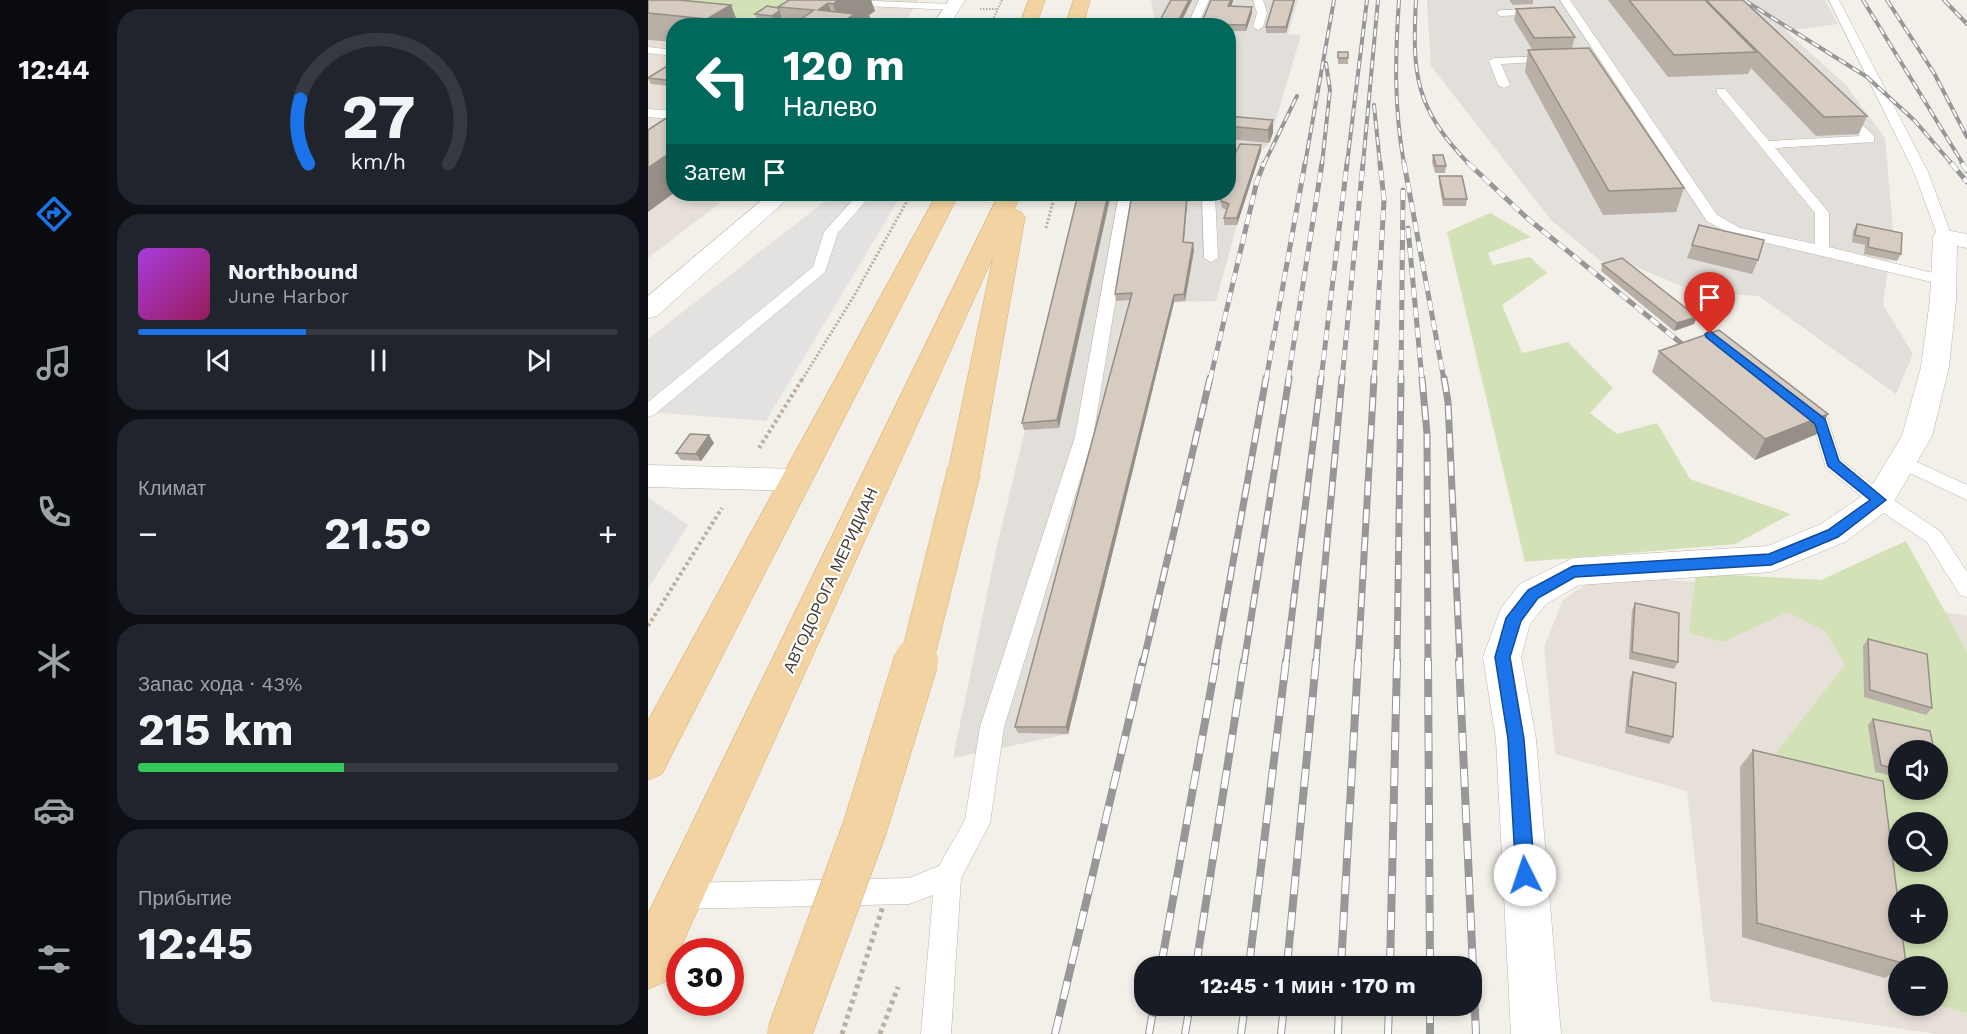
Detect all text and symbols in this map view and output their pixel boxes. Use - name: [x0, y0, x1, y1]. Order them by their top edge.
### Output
- text: 120 m: [783, 41, 905, 90]
- icon: left: [684, 42, 762, 120]
- text: 12:44: [19, 54, 89, 86]
- text: 27: [341, 80, 415, 153]
- text: Налево: [783, 91, 877, 123]
- text: km/h: [350, 149, 406, 174]
- icon: arrive: [758, 156, 791, 189]
- text: Затем: [684, 160, 746, 185]
- icon: directions: [33, 193, 75, 235]
- text: Northbound: [228, 259, 358, 284]
- pin: [1684, 272, 1735, 334]
- icon: arrive: [1693, 281, 1726, 314]
- text: June Harbor: [228, 284, 349, 308]
- icon: music: [33, 342, 75, 384]
- icon: previous: [202, 344, 235, 377]
- icon: pause: [362, 344, 395, 377]
- icon: next: [522, 344, 555, 377]
- text: Климат: [138, 476, 206, 500]
- street label: АВТОДОРОГА МЕРИДИАН: [779, 485, 882, 676]
- icon: phone: [33, 491, 75, 533]
- text: 21.5°: [324, 507, 432, 560]
- text: −: [138, 514, 158, 553]
- text: +: [598, 514, 618, 553]
- icon: climate: [33, 640, 75, 682]
- text: Запас хода · 43%: [138, 672, 302, 696]
- text: 215 km: [138, 703, 294, 756]
- map controls: [1888, 740, 1948, 1016]
- button: sound: [1888, 740, 1948, 800]
- icon: car: [33, 789, 75, 831]
- button: search: [1888, 812, 1948, 872]
- position arrow: [1493, 843, 1557, 907]
- button: +: [1888, 884, 1948, 944]
- text: Прибытие: [138, 886, 232, 910]
- text: 12:45: [138, 917, 253, 970]
- icon: filters: [33, 938, 75, 980]
- speed limit sign: 30: [666, 938, 744, 1016]
- button: −: [1888, 956, 1948, 1016]
- text: 12:45 · 1 мин · 170 m: [1200, 973, 1416, 998]

